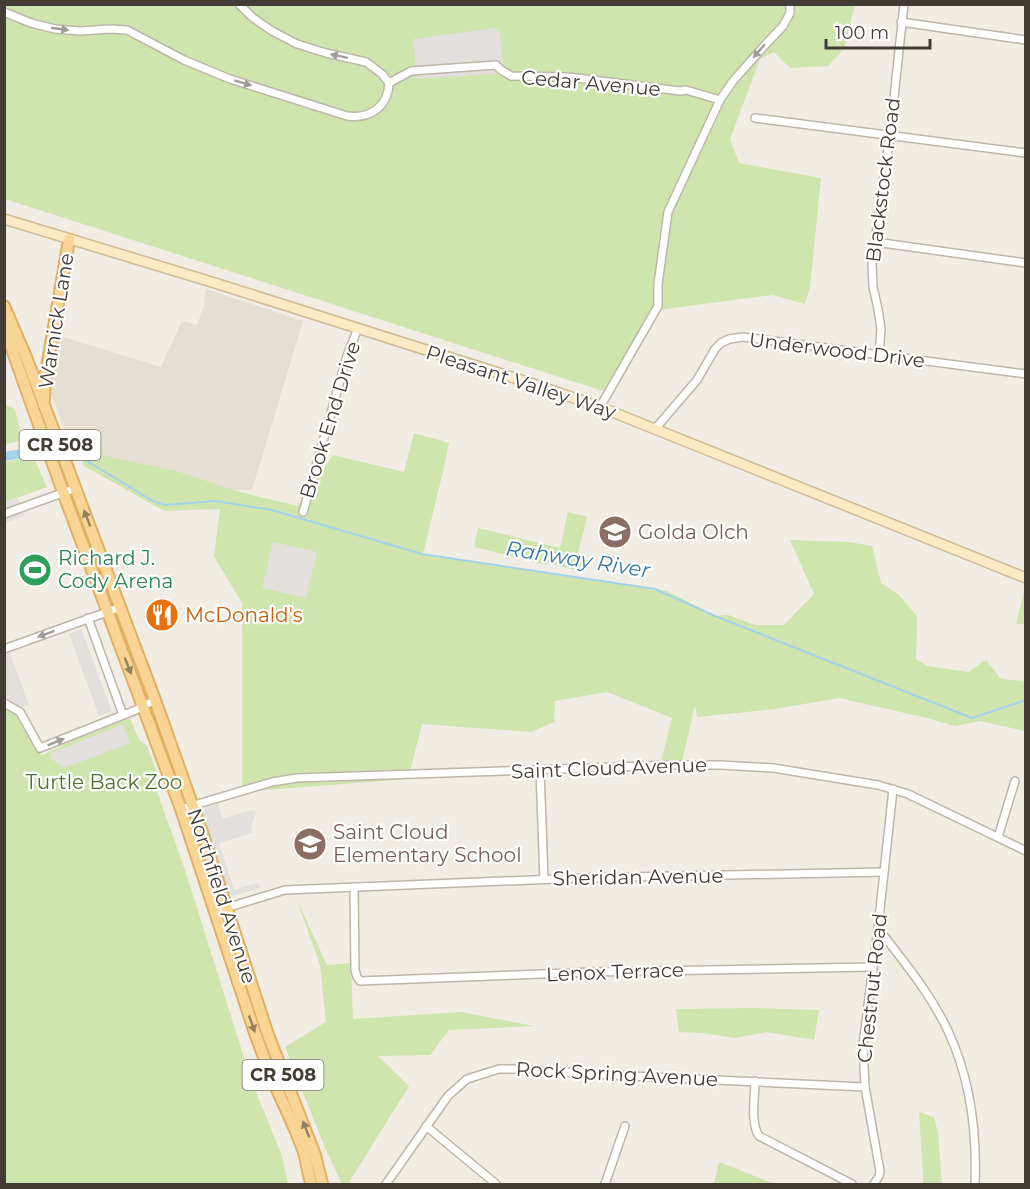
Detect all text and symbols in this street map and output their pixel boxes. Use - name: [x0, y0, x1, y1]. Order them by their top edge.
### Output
- scale bar: [826, 12, 930, 50]
- text: 100 m: [835, 22, 889, 44]
- one-way arrow: [51, 24, 70, 33]
- one-way arrow: [752, 44, 766, 59]
- one-way arrow: [330, 51, 349, 61]
- street label: Cedar Avenue: [520, 65, 662, 101]
- one-way arrow: [234, 79, 252, 88]
- street label: Blackstock Road: [861, 96, 905, 264]
- street label: Warnick Lane: [33, 251, 79, 391]
- street label: Underwood Drive: [748, 327, 926, 373]
- street label: Brook End Drive: [295, 338, 365, 502]
- street label: Pleasant Valley Way: [423, 340, 619, 424]
- road number: CR 508: [20, 430, 100, 460]
- one-way arrow: [82, 509, 92, 527]
- school or university icon: Golda Olch: [597, 514, 633, 550]
- place label: Golda Olch: [638, 520, 749, 544]
- water label: Rahway River: [504, 535, 652, 583]
- place label: Richard J. Cody Arena: [58, 546, 173, 593]
- sports icon: Richard J. Cody Arena: [17, 552, 53, 588]
- restaurant icon: McDonald's: [144, 597, 180, 633]
- place label: McDonald's: [185, 603, 303, 627]
- one-way arrow: [37, 630, 55, 639]
- one-way arrow: [124, 657, 134, 675]
- one-way arrow: [47, 737, 65, 747]
- street label: Saint Cloud Avenue: [511, 753, 707, 783]
- park label: Turtle Back Zoo: [26, 770, 182, 794]
- street label: Northfield Avenue: [182, 805, 262, 987]
- place label: Saint Cloud Elementary School: [333, 820, 522, 867]
- school or university icon: Saint Cloud Elementary School: [292, 826, 328, 862]
- street label: Sheridan Avenue: [552, 864, 724, 890]
- street label: Chestnut Road: [852, 912, 892, 1064]
- street label: Lenox Terrace: [546, 958, 684, 986]
- one-way arrow: [248, 1015, 258, 1033]
- street label: Rock Spring Avenue: [515, 1057, 719, 1091]
- road number: CR 508: [242, 1060, 324, 1090]
- one-way arrow: [300, 1119, 310, 1137]

